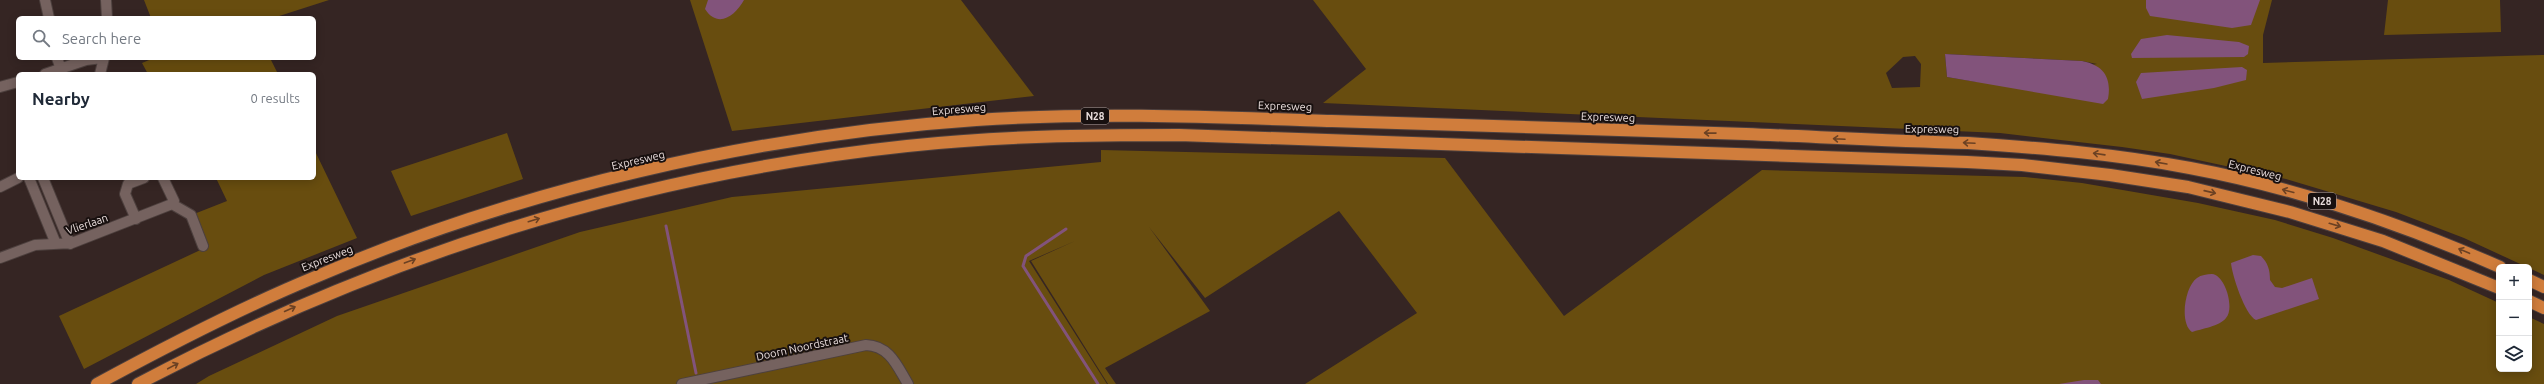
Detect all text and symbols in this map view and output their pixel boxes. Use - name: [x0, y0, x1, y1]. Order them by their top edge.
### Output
- search box: [16, 16, 316, 60]
- icon: search: [30, 27, 52, 49]
- text: Search here: [62, 30, 141, 47]
- text: Nearby: [32, 89, 90, 108]
- text: 0 results: [250, 91, 300, 105]
- street label: Expresweg: [1258, 99, 1312, 113]
- street label: Expresweg: [931, 101, 987, 117]
- road number: N28: [1081, 108, 1109, 124]
- street label: Expresweg: [1581, 110, 1635, 124]
- street label: Expresweg: [1905, 123, 1959, 135]
- one-way arrow: [1704, 129, 1717, 137]
- one-way arrow: [1833, 135, 1846, 142]
- one-way arrow: [1963, 139, 1976, 147]
- street label: Expresweg: [610, 148, 666, 172]
- one-way arrow: [2093, 150, 2106, 158]
- street label: Expresweg: [2227, 158, 2283, 182]
- one-way arrow: [2155, 159, 2168, 167]
- one-way arrow: [2282, 187, 2295, 195]
- one-way arrow: [2203, 188, 2216, 196]
- road number: N28: [2308, 193, 2336, 209]
- street label: Vlierlaan: [65, 211, 109, 237]
- one-way arrow: [527, 216, 540, 223]
- one-way arrow: [2329, 222, 2342, 229]
- street label: Expresweg: [300, 243, 354, 273]
- one-way arrow: [2458, 247, 2470, 255]
- one-way arrow: [404, 256, 416, 264]
- map controls: [2496, 264, 2532, 372]
- button: +: [2496, 264, 2532, 300]
- button: −: [2496, 300, 2532, 336]
- one-way arrow: [283, 305, 295, 313]
- street label: Doorn Noordstraat: [755, 331, 850, 363]
- button: layers: [2496, 336, 2532, 372]
- one-way arrow: [166, 361, 178, 369]

